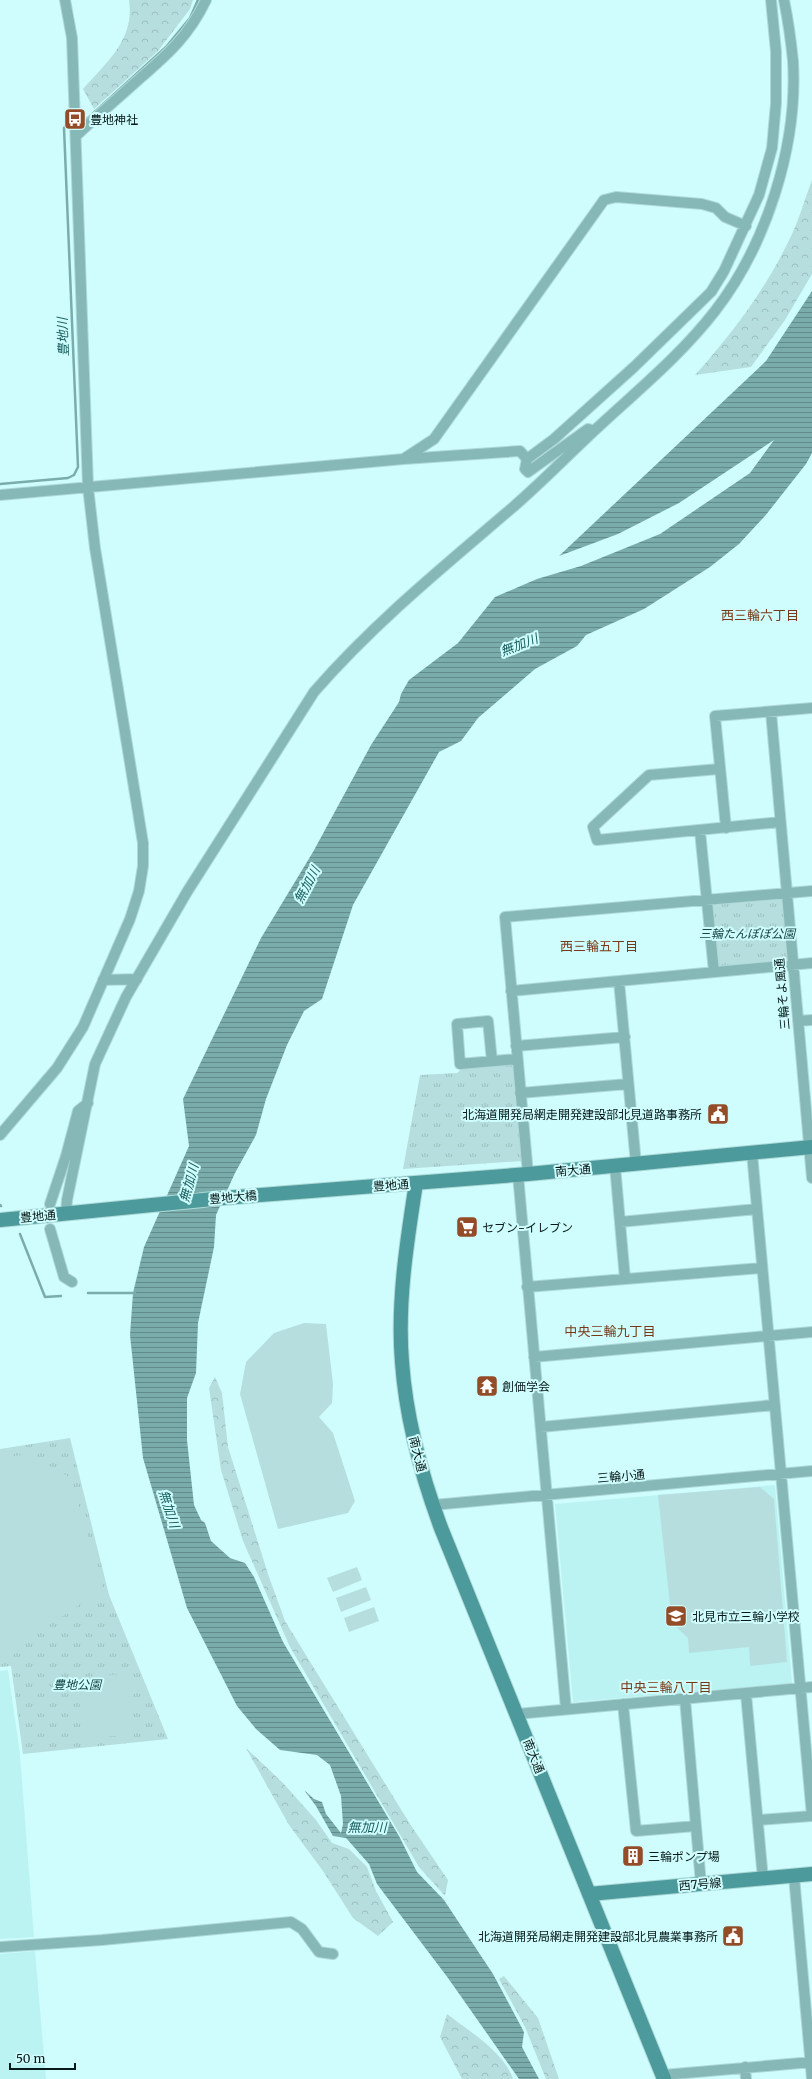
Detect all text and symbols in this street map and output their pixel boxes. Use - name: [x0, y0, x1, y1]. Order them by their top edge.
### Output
- bus stop icon: 豊地神社: [62, 106, 88, 132]
- place label: 豊地神社: [90, 112, 138, 127]
- water label: 豊地川: [54, 315, 72, 357]
- district label: 西三輪六丁目: [721, 607, 799, 624]
- water label: 無加川: [498, 629, 542, 660]
- water label: 無加川: [290, 862, 325, 906]
- park label: 三輪たんぽぽ公園: [699, 926, 797, 941]
- district label: 西三輪五丁目: [560, 938, 638, 955]
- street label: 三輪そよ風通: [771, 957, 793, 1031]
- public building icon: 北海道開発局網走開発建設部北見道路事務所: [705, 1101, 731, 1127]
- place label: 北海道開発局網走開発建設部北見道路事務所: [462, 1107, 702, 1122]
- water label: 無加川: [176, 1160, 203, 1204]
- street label: 南大通: [554, 1161, 592, 1179]
- street label: 豊地通: [373, 1176, 409, 1194]
- street label: 豊地大橋: [208, 1187, 258, 1207]
- street label: 豊地通: [19, 1207, 57, 1225]
- supermarket icon: セブン-イレブン: [454, 1214, 480, 1240]
- place label: セブン-イレブン: [482, 1220, 573, 1235]
- district label: 中央三輪九丁目: [564, 1323, 656, 1340]
- temple icon: 創価学会: [474, 1373, 500, 1399]
- place label: 創価学会: [502, 1379, 550, 1394]
- street label: 南大通: [406, 1435, 430, 1473]
- street label: 三輪小通: [596, 1466, 646, 1486]
- water label: 無加川: [155, 1488, 184, 1532]
- school or university icon: 北見市立三輪小学校: [663, 1603, 689, 1629]
- place label: 北見市立三輪小学校: [692, 1609, 800, 1624]
- park label: 豊地公園: [53, 1677, 103, 1692]
- district label: 中央三輪八丁目: [620, 1679, 712, 1696]
- street label: 南大通: [520, 1736, 548, 1776]
- water label: 無加川: [347, 1819, 388, 1836]
- building icon: 三輪ポンプ場: [620, 1843, 646, 1869]
- place label: 三輪ポンプ場: [648, 1849, 720, 1864]
- street label: 西7号線: [678, 1875, 722, 1893]
- public building icon: 北海道開発局網走開発建設部北見農業事務所: [720, 1923, 746, 1949]
- place label: 北海道開発局網走開発建設部北見農業事務所: [478, 1929, 718, 1944]
- scale bar: [10, 2045, 75, 2071]
- text: 50 m: [16, 2051, 45, 2066]

